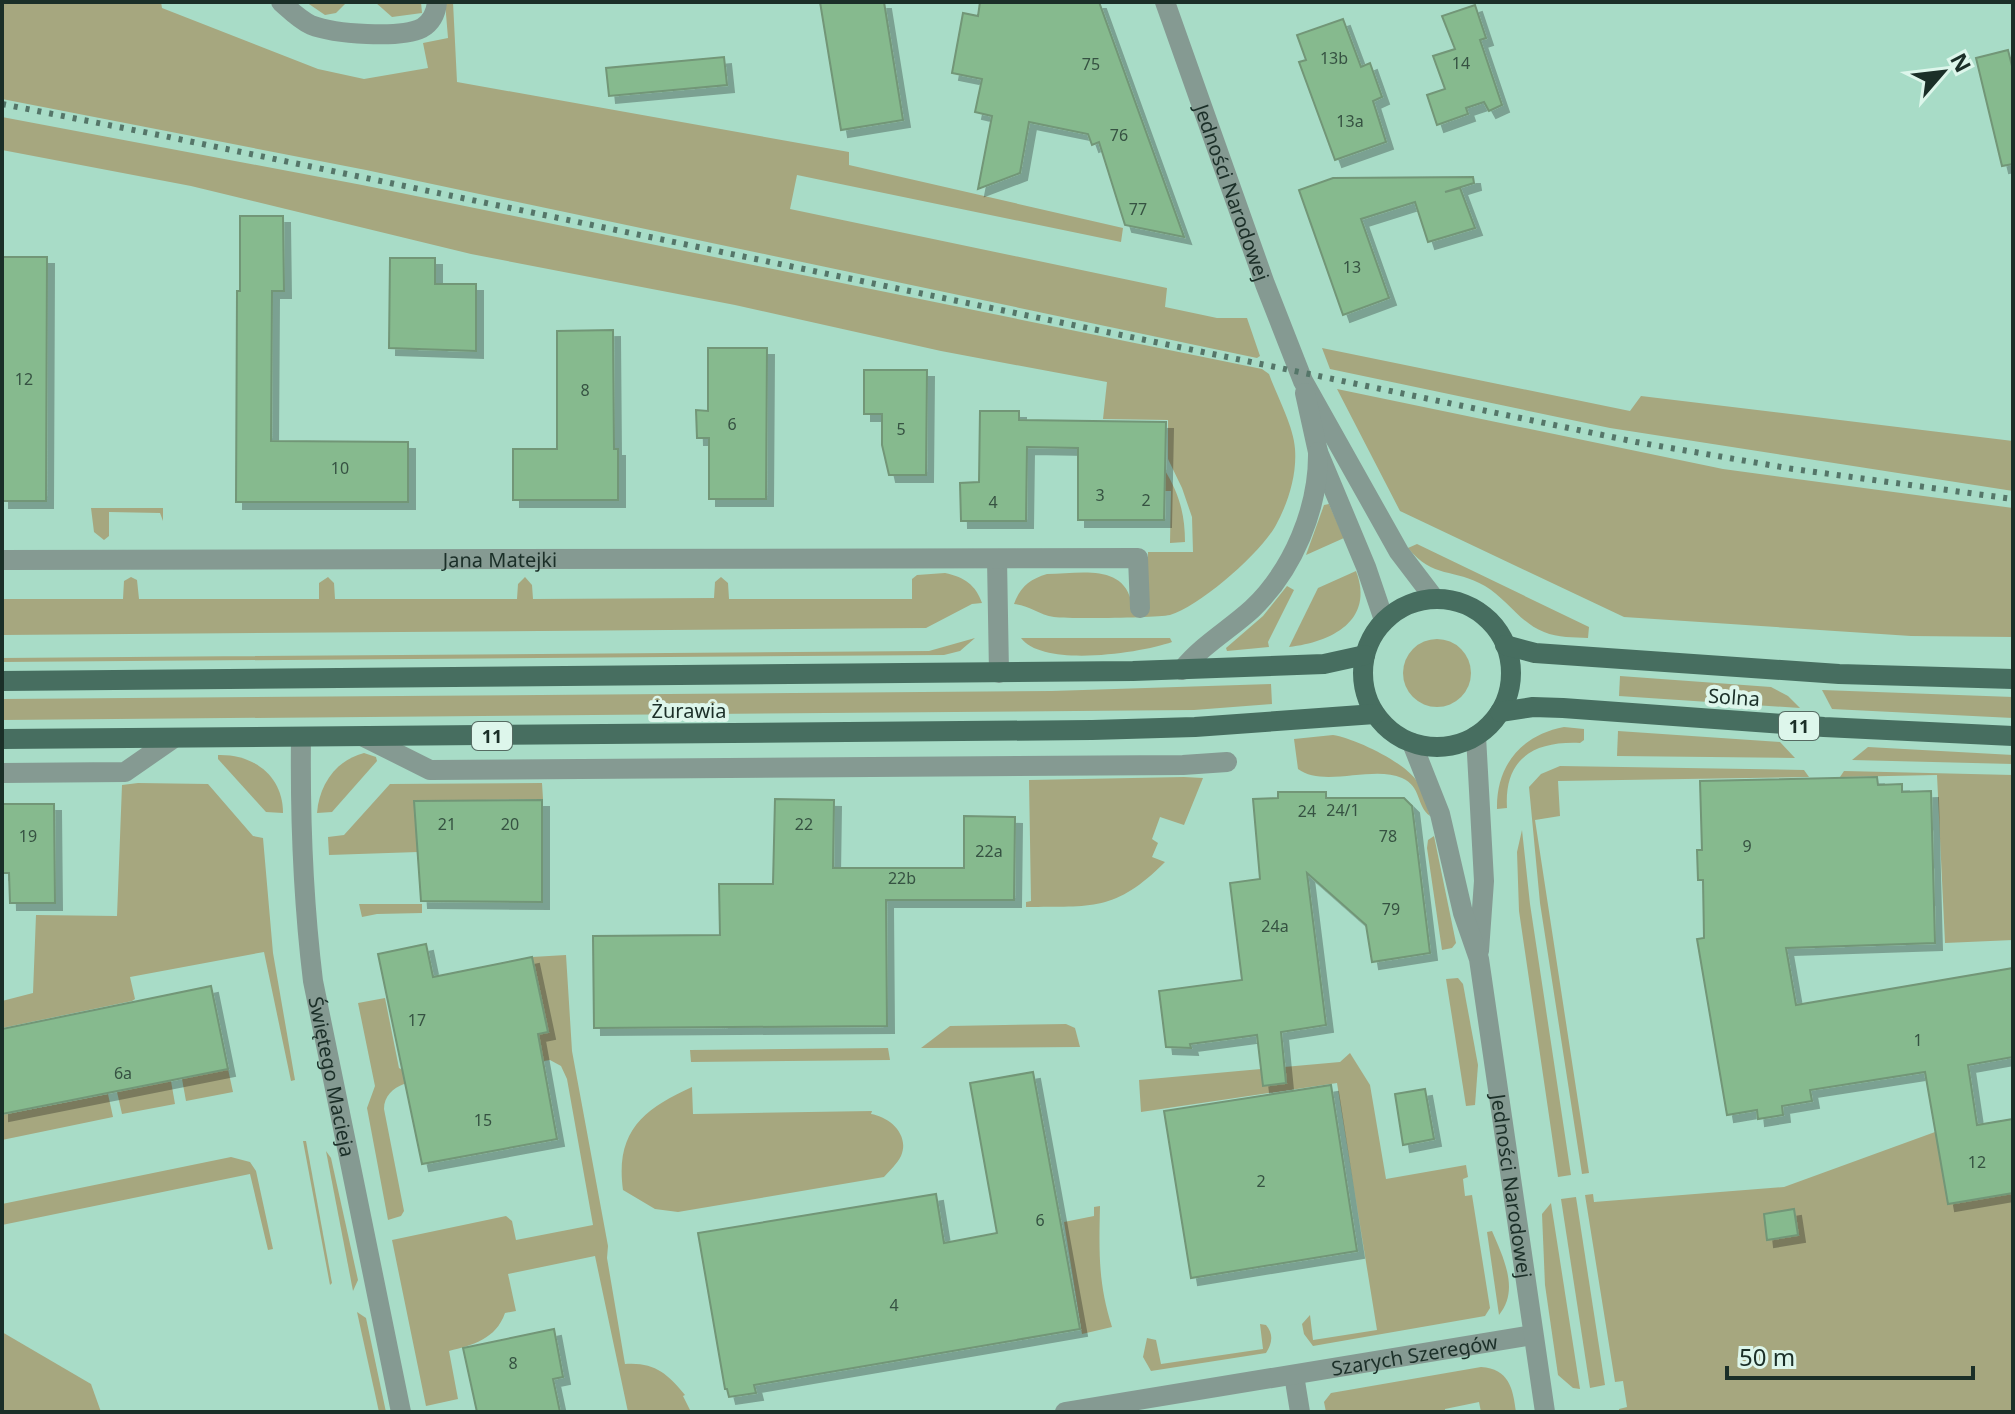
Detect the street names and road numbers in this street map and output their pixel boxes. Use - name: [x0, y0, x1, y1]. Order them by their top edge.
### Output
- street label: Jedności Narodowej: [1188, 98, 1276, 284]
- street label: Jana Matejki: [441, 546, 557, 573]
- street label: Solna: [1707, 682, 1761, 712]
- street label: Żurawia: [652, 697, 726, 724]
- road number: 11: [1779, 712, 1819, 740]
- road number: 11: [472, 722, 512, 750]
- street label: Świętego Macieja: [303, 994, 362, 1159]
- street label: Jedności Narodowej: [1485, 1090, 1539, 1280]
- street label: Szarych Szeregów: [1329, 1328, 1500, 1381]

